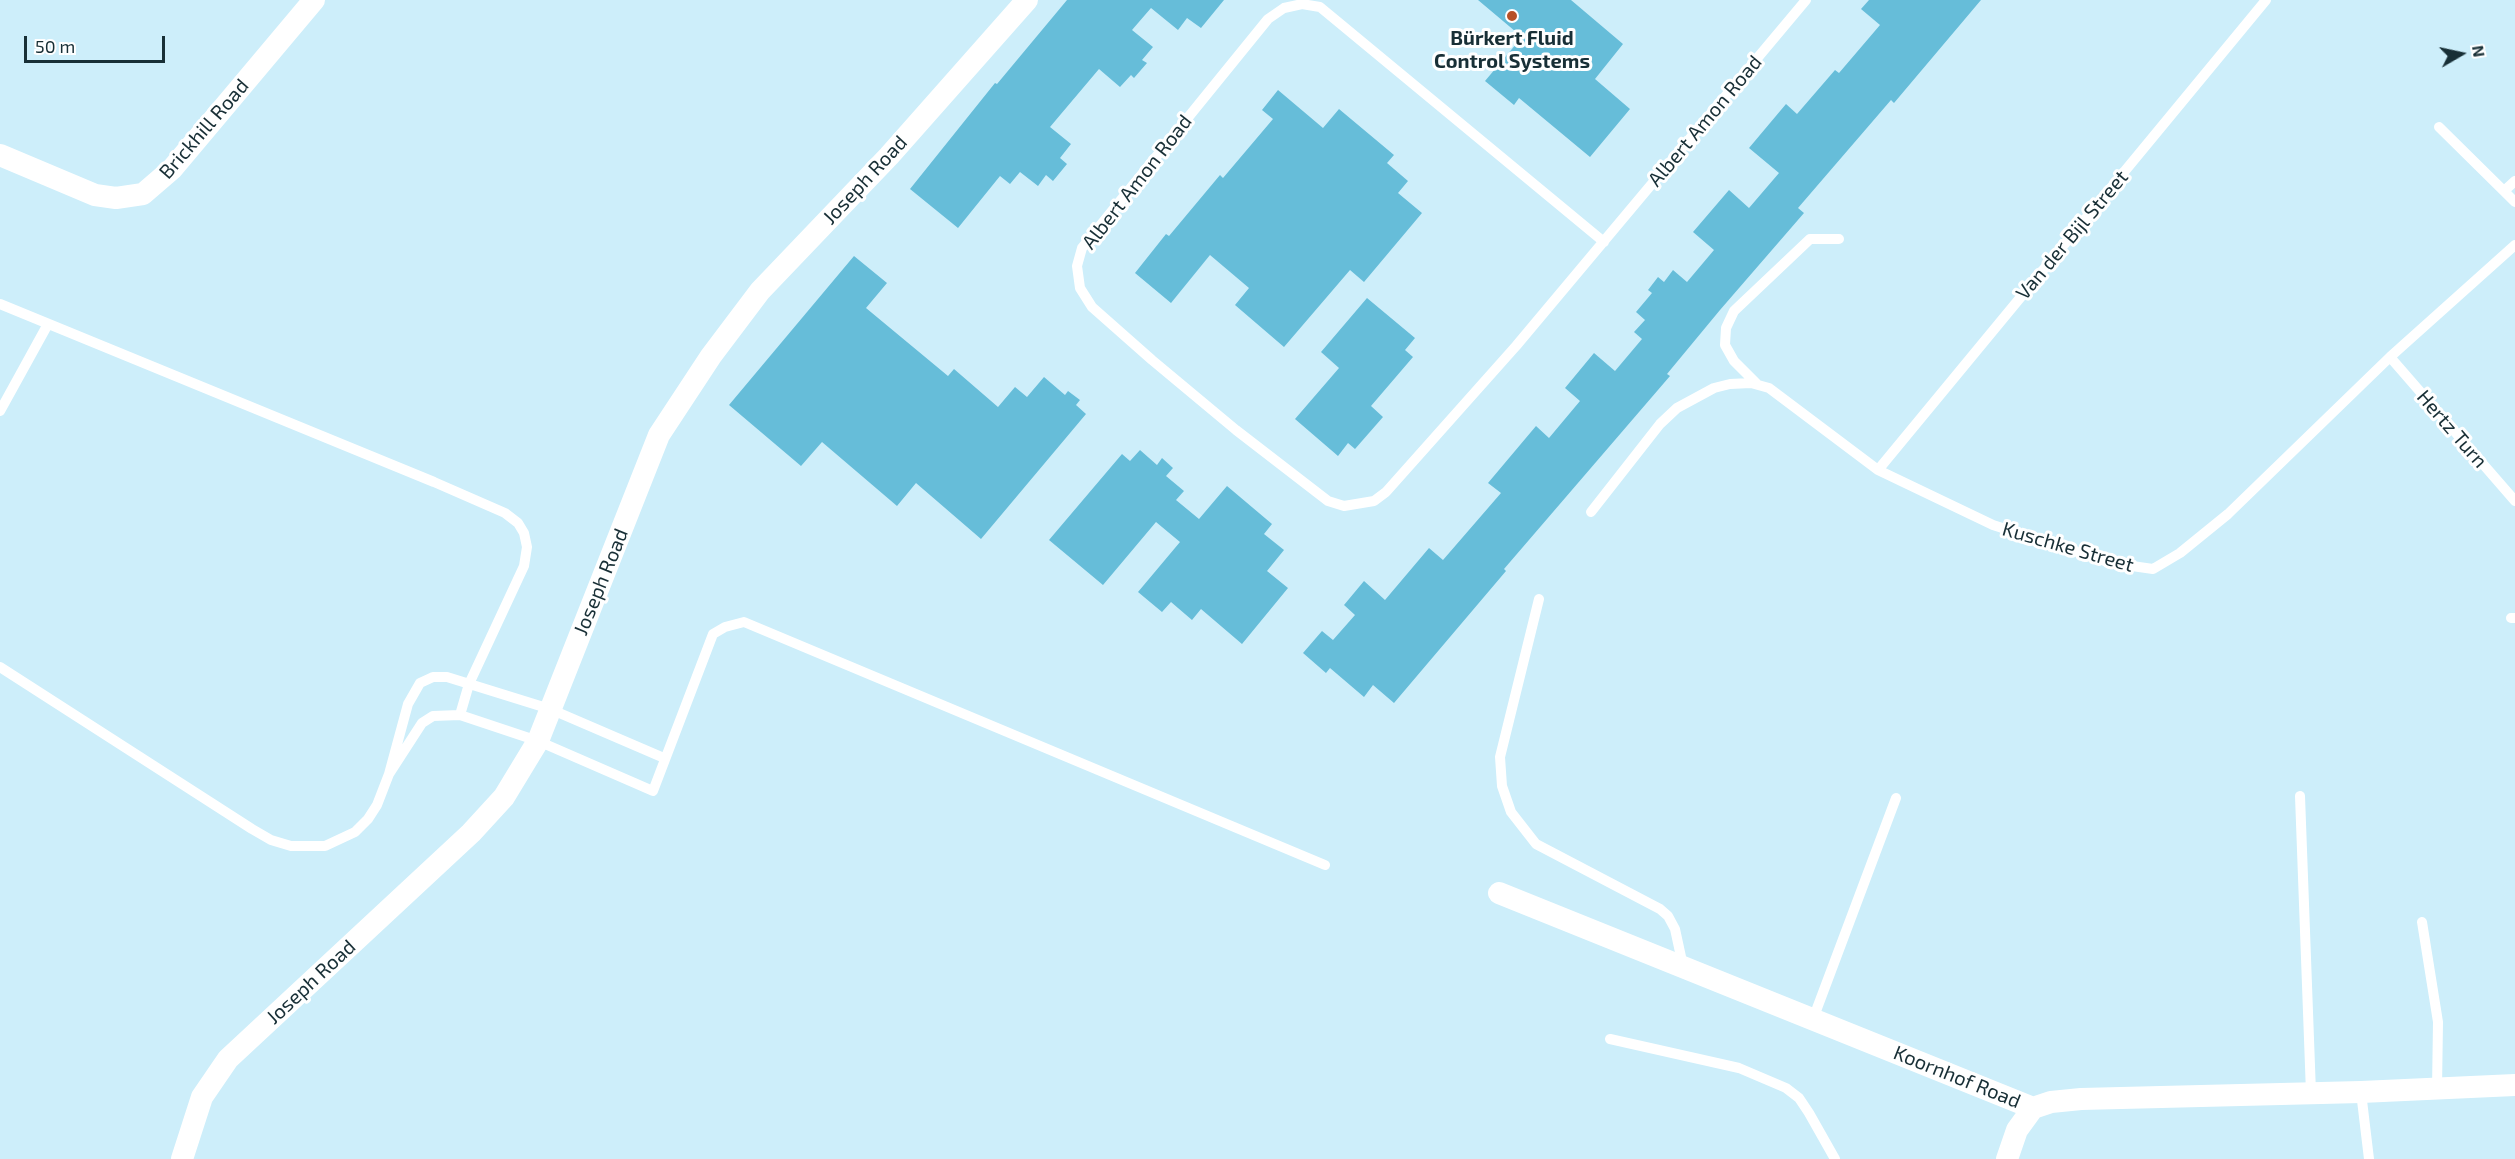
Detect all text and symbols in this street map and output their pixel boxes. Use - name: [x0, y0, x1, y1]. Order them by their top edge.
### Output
- marker: Bürkert Fluid Control Systems: [1505, 9, 1519, 23]
- scale bar: [27, 24, 168, 62]
- north arrow: [2431, 24, 2491, 84]
- place label: Bürkert Fluid Control Systems: [1434, 26, 1590, 73]
- text: 50 m: [35, 35, 75, 57]
- text: N: [2469, 44, 2490, 58]
- street label: Albert Amon Road: [1643, 50, 1767, 192]
- street label: Brickhill Road: [154, 74, 254, 184]
- street label: Albert Amon Road: [1077, 110, 1197, 254]
- street label: Joseph Road: [818, 131, 912, 229]
- street label: Van der Bijl Street: [2011, 165, 2133, 305]
- street label: Hertz Turn: [2412, 385, 2492, 473]
- street label: Kuschke Street: [2000, 517, 2136, 577]
- street label: Joseph Road: [569, 525, 633, 639]
- street label: Joseph Road: [262, 935, 360, 1029]
- street label: Koornhof Road: [1890, 1041, 2024, 1113]

